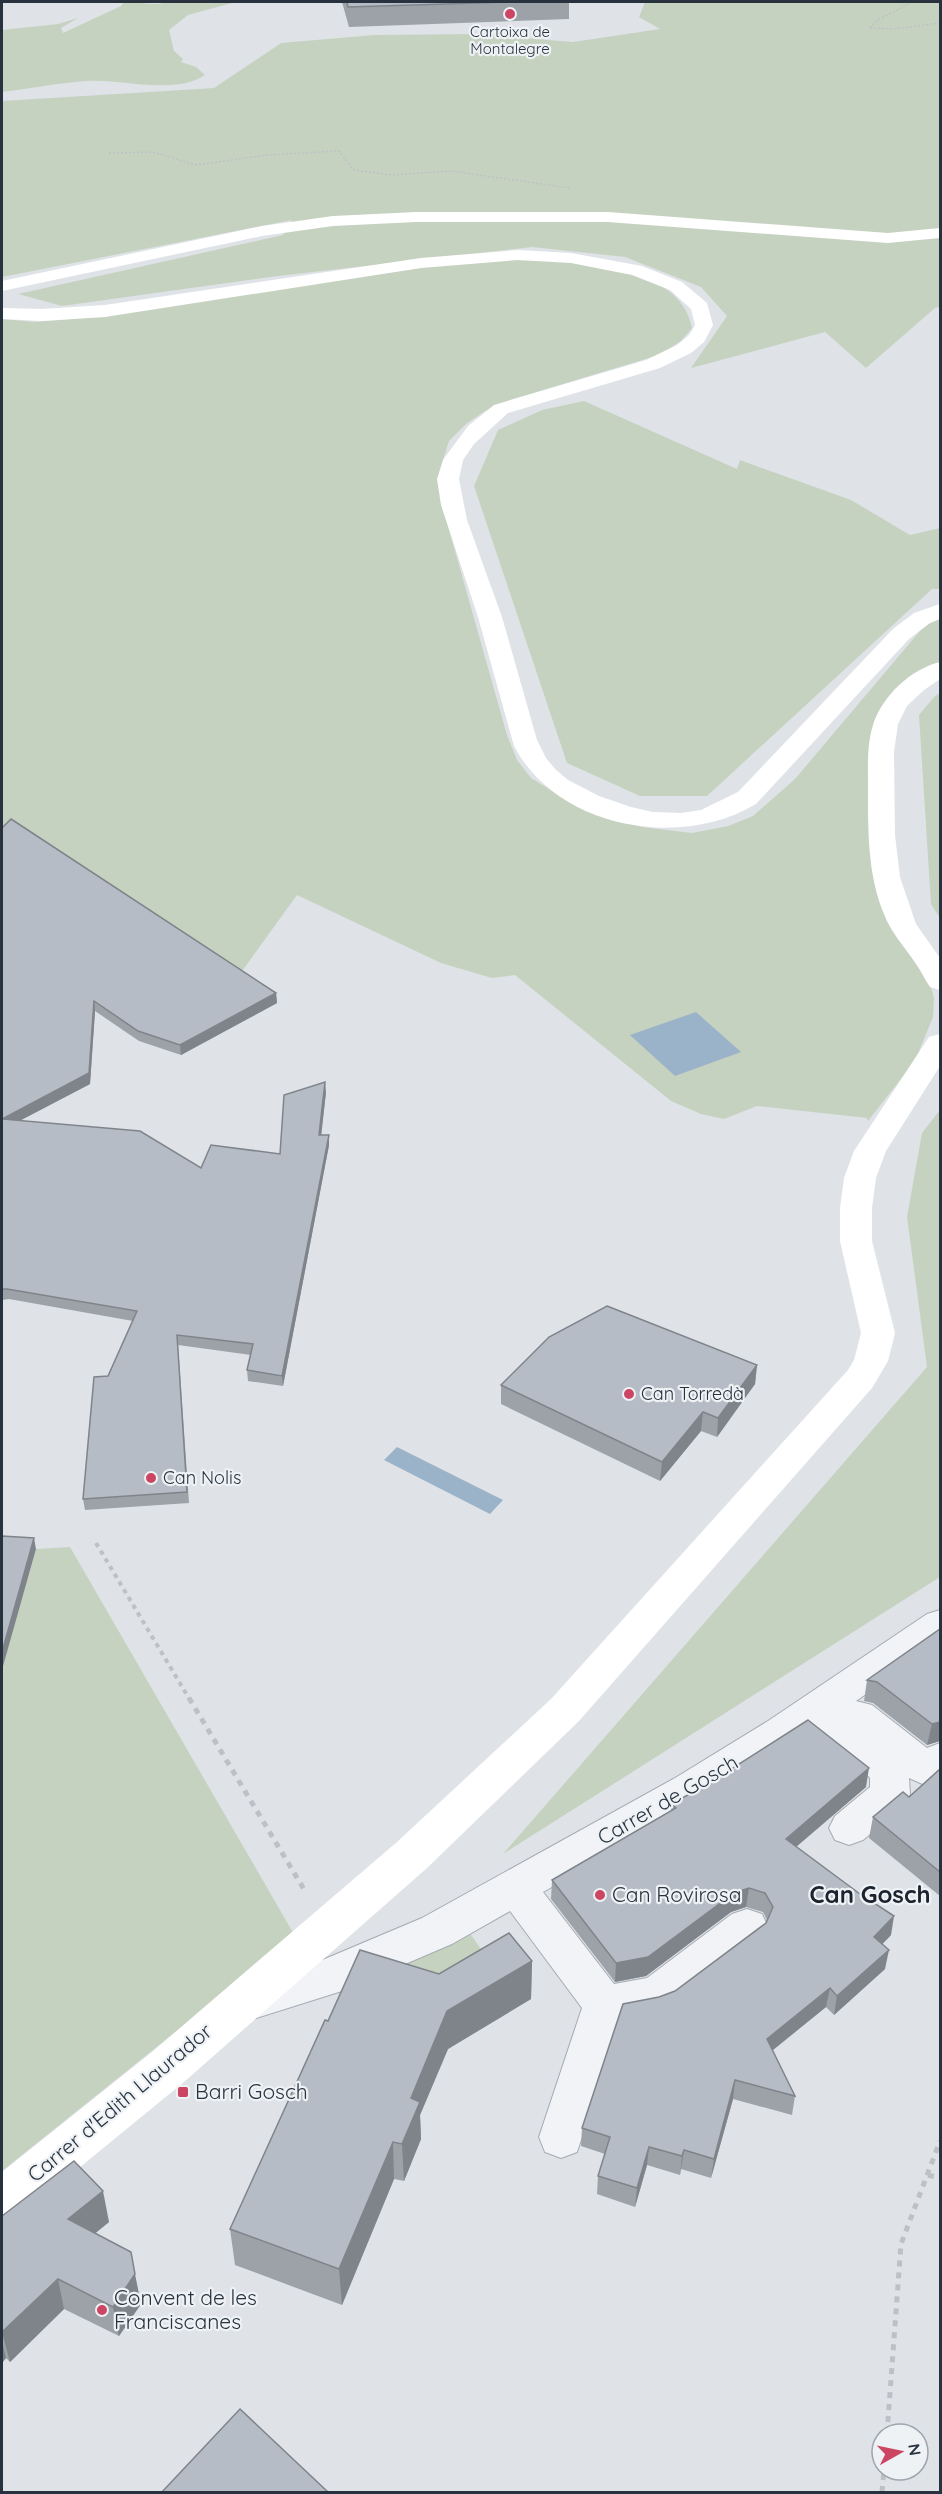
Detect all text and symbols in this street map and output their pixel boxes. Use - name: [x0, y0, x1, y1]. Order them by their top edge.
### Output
- marker: Cartoixa de Montalegre: [503, 7, 517, 21]
- place label: Cartoixa de Montalegre: [470, 22, 550, 58]
- place label: Can Torredà: [641, 1382, 744, 1405]
- marker: Can Torredà: [622, 1387, 636, 1401]
- place label: Can Nolis: [163, 1466, 241, 1489]
- marker: Can Nolis: [144, 1471, 158, 1485]
- street label: Carrer de Gosch: [593, 1748, 742, 1850]
- district label: Can Gosch: [810, 1879, 930, 1909]
- place label: Can Rovirosa: [612, 1881, 742, 1907]
- marker: Can Rovirosa: [593, 1888, 607, 1902]
- street label: Carrer d'Edith Llaurador: [22, 2017, 217, 2187]
- place label: Barri Gosch: [195, 2078, 308, 2104]
- marker: Barri Gosch: [176, 2085, 190, 2099]
- place label: Convent de les Franciscanes: [114, 2284, 257, 2334]
- marker: Convent de les Franciscanes: [95, 2303, 109, 2317]
- north arrow: [870, 2422, 930, 2482]
- text: N: [904, 2442, 926, 2457]

